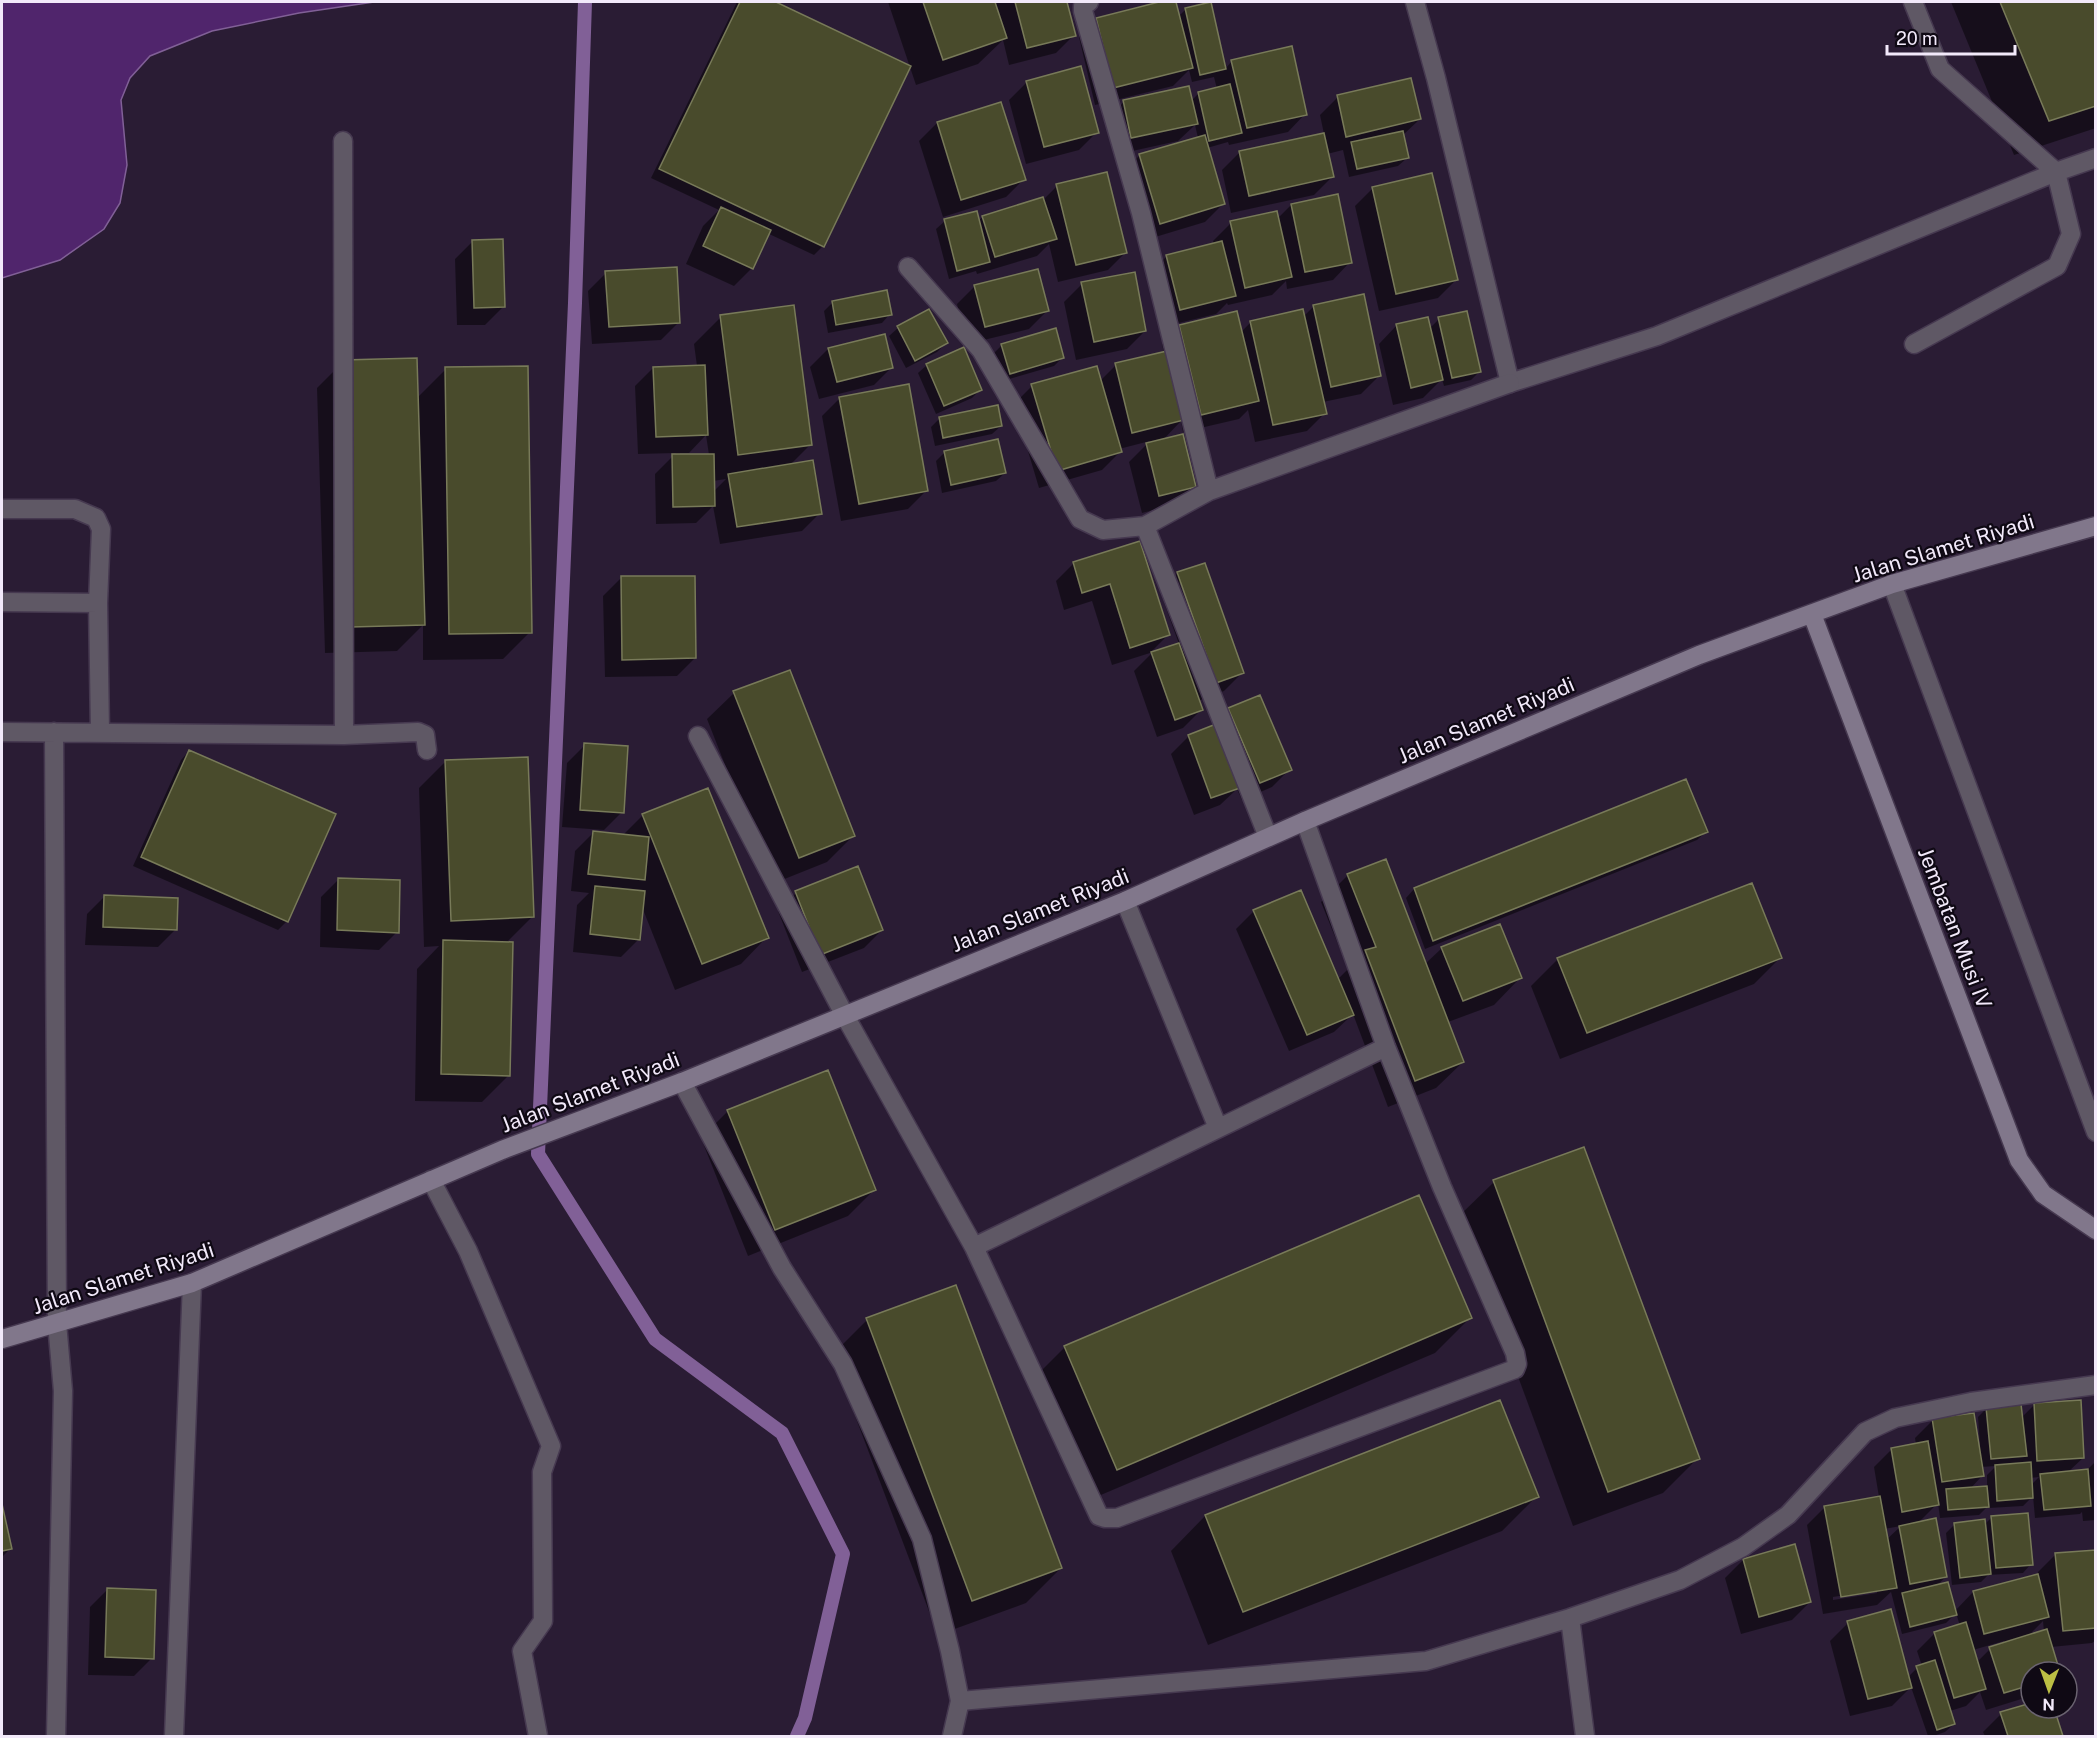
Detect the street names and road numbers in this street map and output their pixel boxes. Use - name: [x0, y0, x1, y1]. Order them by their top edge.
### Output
- street label: Jalan Slamet Riyadi: [1849, 508, 2037, 588]
- street label: Jalan Slamet Riyadi: [1394, 671, 1578, 769]
- street label: Jembatan Musi IV: [1913, 844, 1997, 1012]
- street label: Jalan Slamet Riyadi: [948, 863, 1132, 957]
- street label: Jalan Slamet Riyadi: [497, 1046, 683, 1138]
- street label: Jalan Slamet Riyadi: [29, 1237, 217, 1319]

